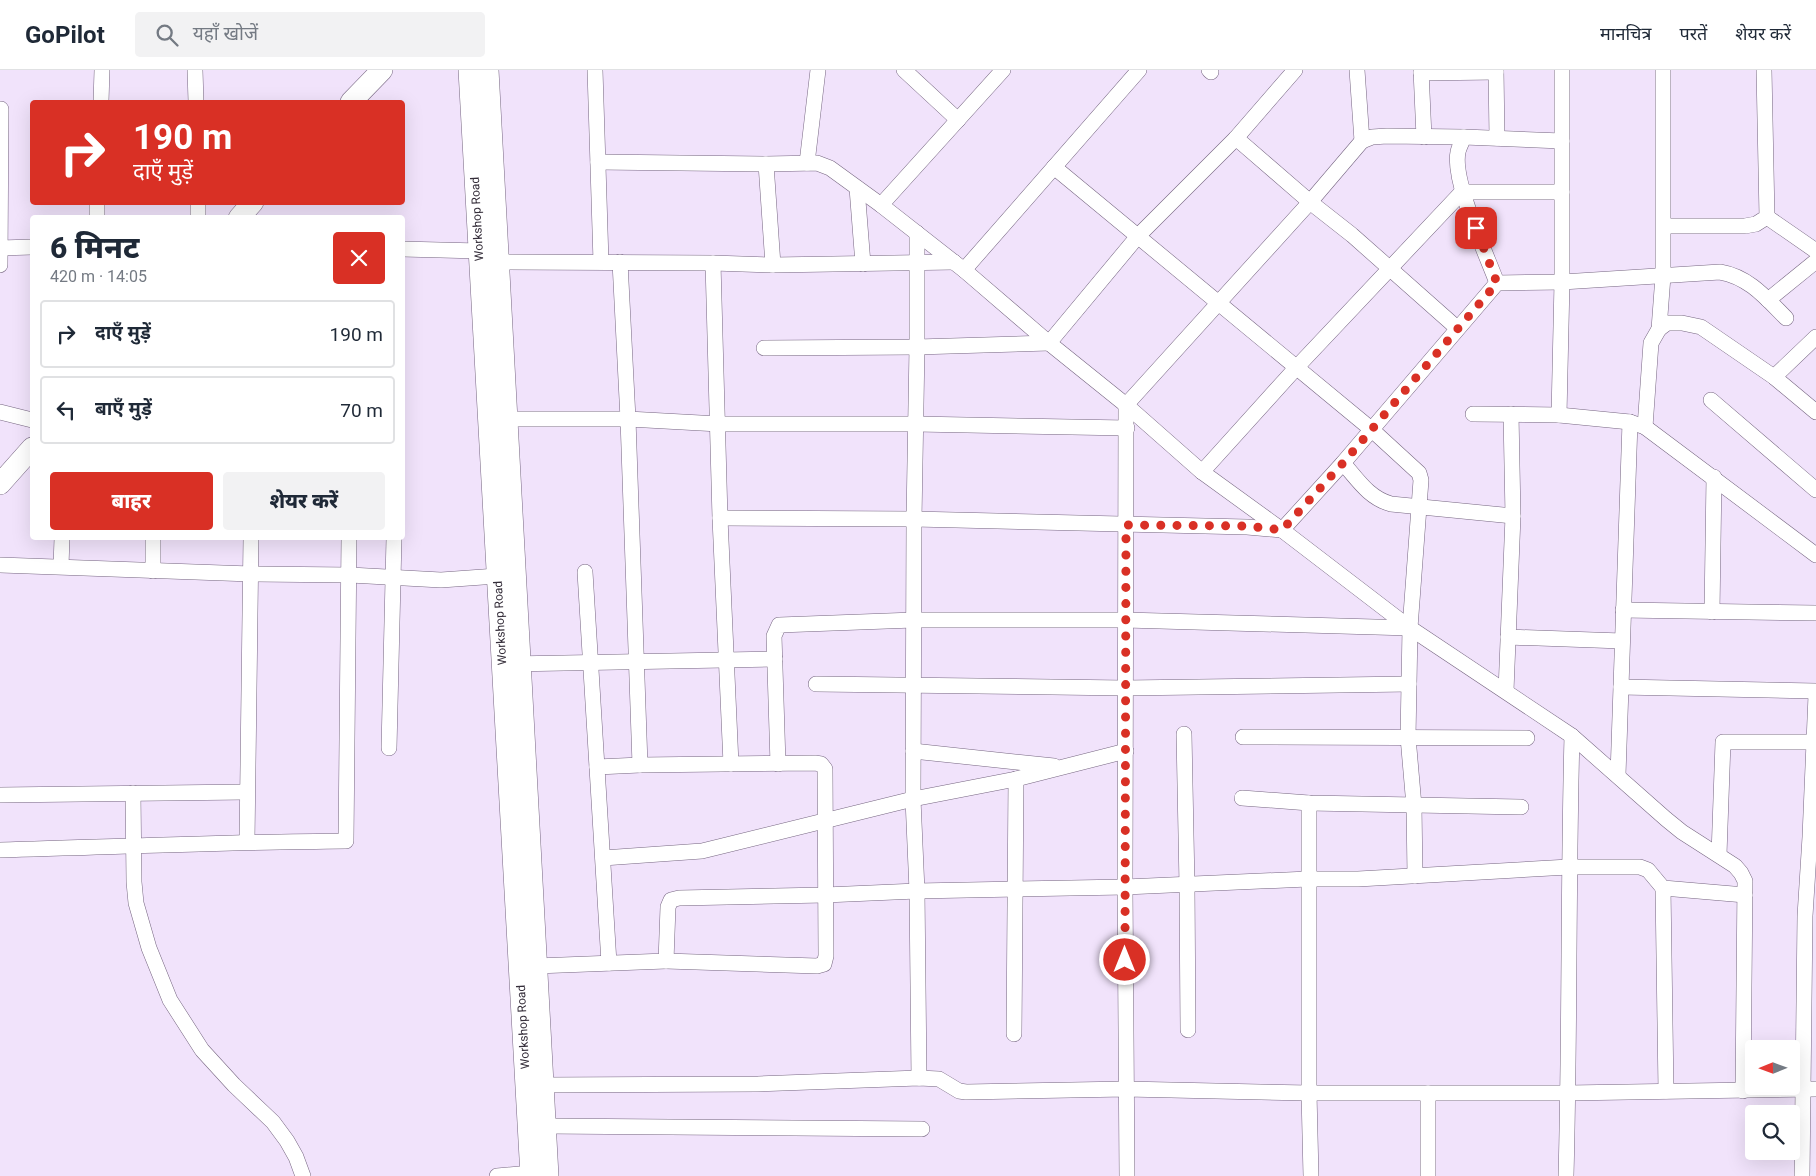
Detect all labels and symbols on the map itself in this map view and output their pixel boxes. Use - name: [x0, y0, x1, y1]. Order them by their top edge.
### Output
- street label: Workshop Road: [468, 177, 486, 261]
- pin: [1455, 207, 1497, 249]
- street label: Workshop Road: [491, 581, 509, 665]
- position arrow: [1098, 933, 1150, 985]
- street label: Workshop Road: [514, 985, 532, 1069]
- north arrow: [1745, 1040, 1800, 1095]

